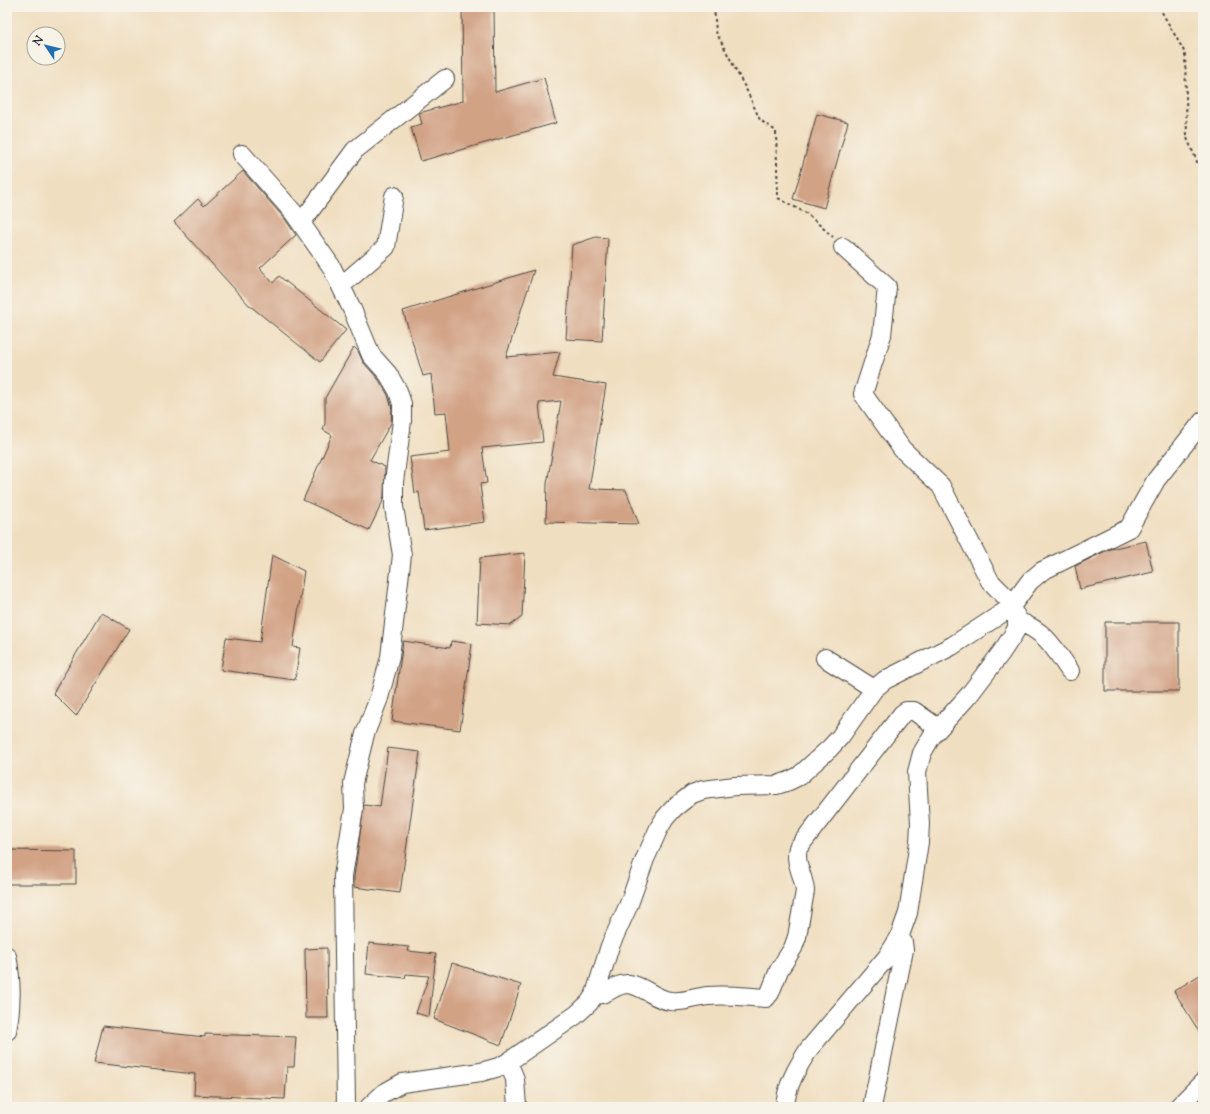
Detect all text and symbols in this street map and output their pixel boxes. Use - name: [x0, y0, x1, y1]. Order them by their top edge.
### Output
- north arrow: [26, 26, 66, 66]
- text: N: [29, 32, 48, 50]

